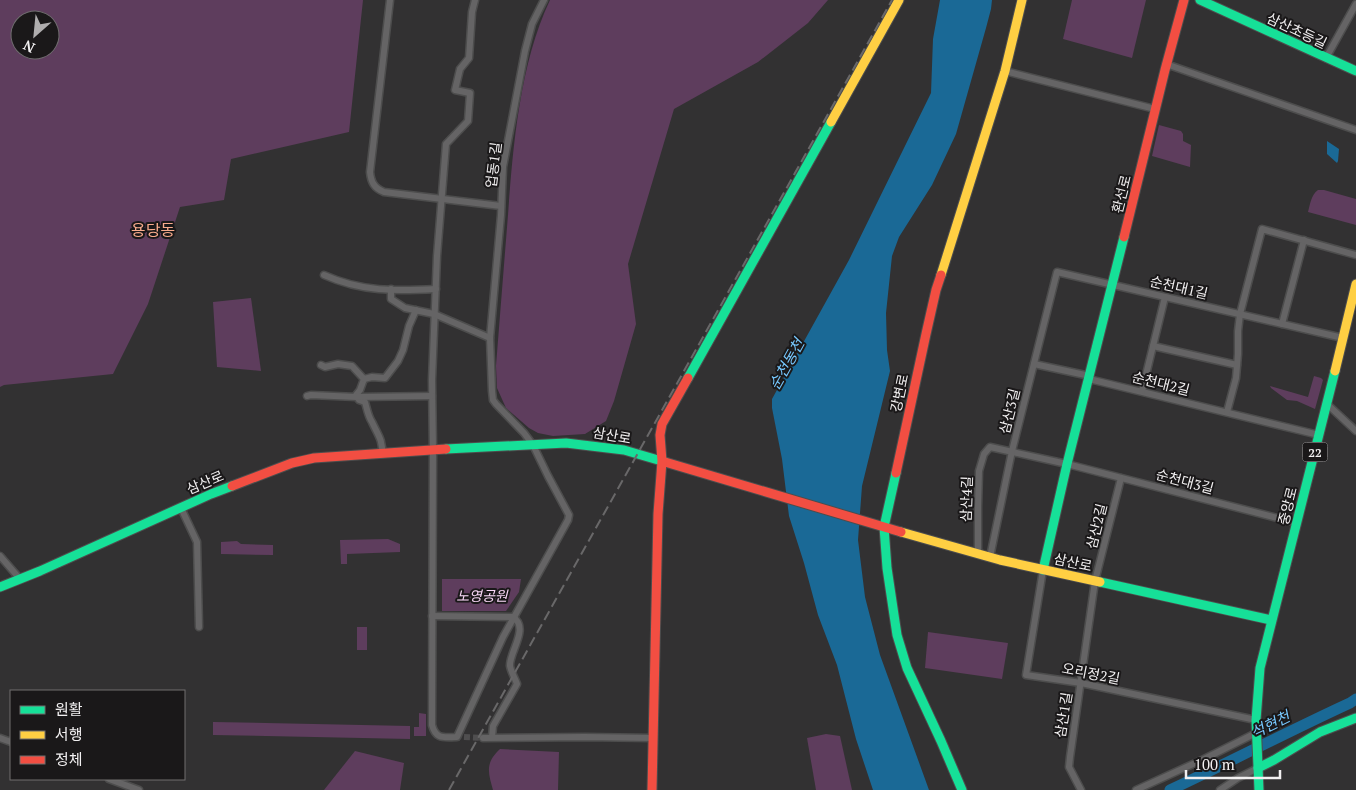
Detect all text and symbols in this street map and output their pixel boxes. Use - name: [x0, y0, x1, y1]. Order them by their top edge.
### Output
- street label: 삼산초등길: [1264, 8, 1330, 52]
- north arrow: [10, 10, 60, 60]
- text: N: [19, 36, 38, 58]
- street label: 업동1길: [481, 141, 505, 189]
- street label: 환선로: [1107, 173, 1135, 215]
- district label: 용당동: [131, 219, 175, 241]
- street label: 순천대1길: [1148, 271, 1210, 303]
- water label: 순천동천: [764, 333, 809, 393]
- street label: 순천대2길: [1130, 367, 1192, 399]
- street label: 강변로: [886, 372, 912, 414]
- street label: 삼산3길: [994, 386, 1024, 436]
- street label: 삼산로: [591, 422, 633, 448]
- road number: 22: [1302, 442, 1328, 462]
- street label: 순천대3길: [1154, 464, 1216, 498]
- street label: 삼산로: [184, 466, 227, 498]
- street label: 삼산4길: [956, 476, 976, 522]
- street label: 중앙로: [1273, 485, 1301, 527]
- street label: 삼산2길: [1081, 501, 1111, 551]
- street label: 삼산로: [1052, 549, 1094, 575]
- park label: 노영공원: [456, 586, 509, 605]
- street label: 오리정2길: [1060, 658, 1122, 688]
- legend: [10, 690, 185, 780]
- street label: 삼산1길: [1050, 691, 1076, 739]
- text: 원활: [55, 699, 83, 719]
- water label: 석현천: [1247, 705, 1295, 742]
- text: 서행: [55, 724, 83, 744]
- scale bar: [1186, 748, 1280, 780]
- text: 정체: [55, 749, 83, 769]
- text: 100 m: [1194, 754, 1235, 774]

